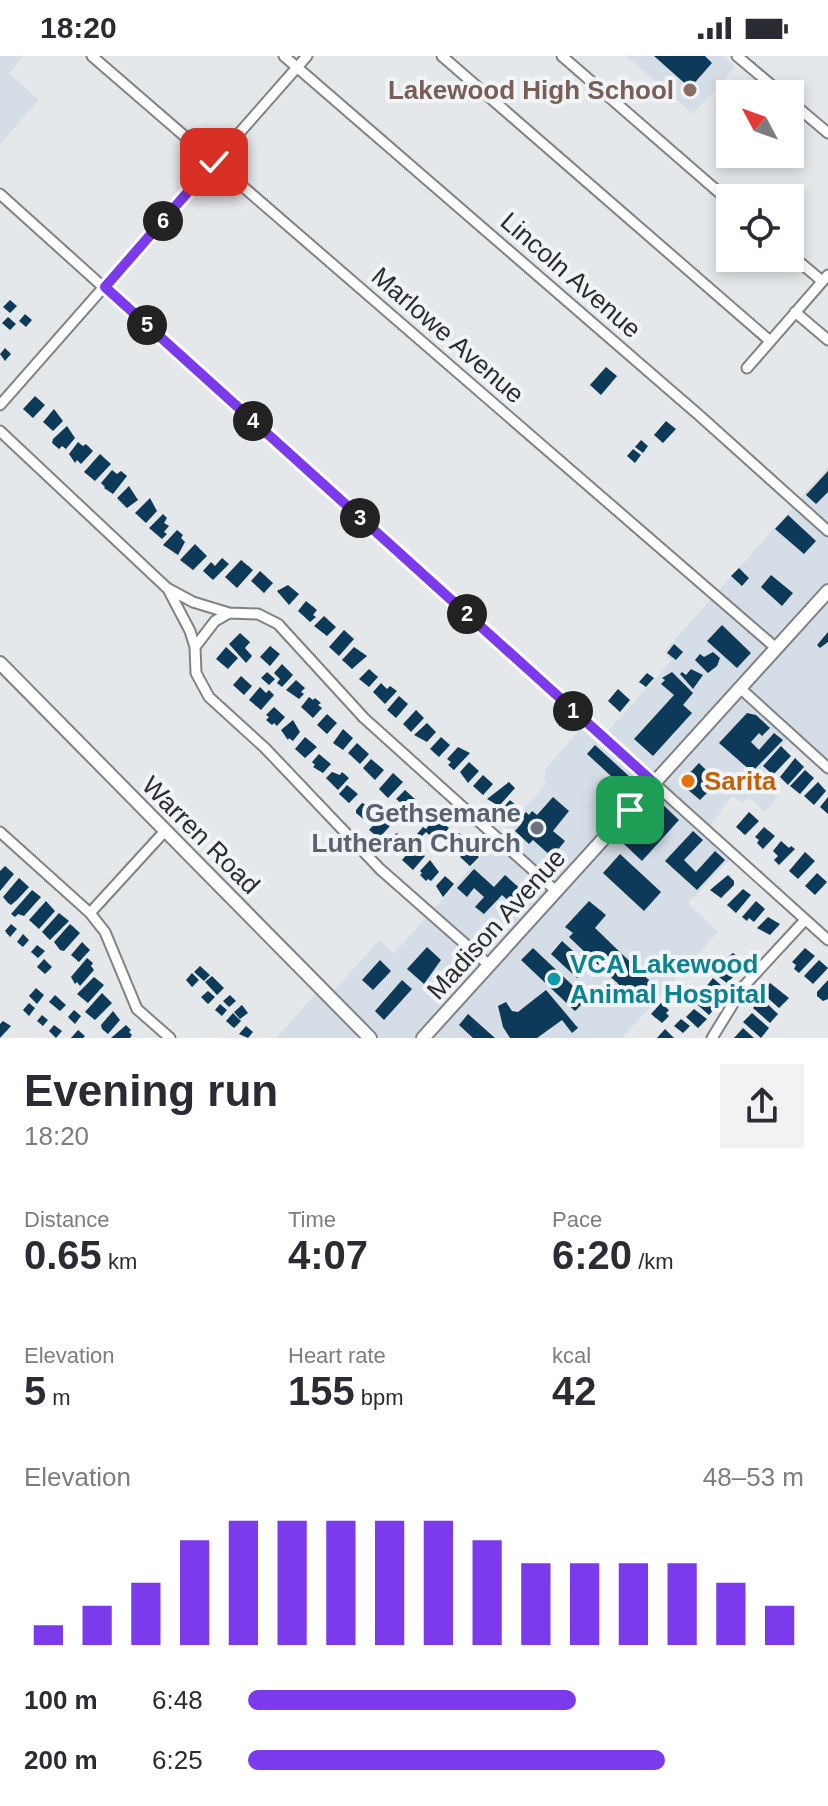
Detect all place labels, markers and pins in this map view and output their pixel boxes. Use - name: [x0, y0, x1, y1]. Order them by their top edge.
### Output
- place label: Lakewood High School: [388, 75, 674, 105]
- marker: Lakewood High School: [681, 81, 699, 99]
- pin: [180, 128, 248, 196]
- pin: 6: [143, 201, 183, 241]
- pin: 5: [127, 305, 167, 345]
- pin: 4: [233, 401, 273, 441]
- pin: 3: [340, 498, 380, 538]
- pin: 2: [447, 594, 487, 634]
- pin: 1: [553, 691, 593, 731]
- place label: Sarita: [704, 766, 777, 796]
- marker: Sarita: [679, 772, 697, 790]
- pin: [596, 776, 664, 844]
- place label: Gethsemane Lutheran Church: [312, 798, 521, 858]
- marker: Gethsemane Lutheran Church: [528, 819, 546, 837]
- place label: VCA Lakewood Animal Hospital: [570, 949, 766, 1009]
- marker: VCA Lakewood Animal Hospital: [545, 970, 563, 988]

